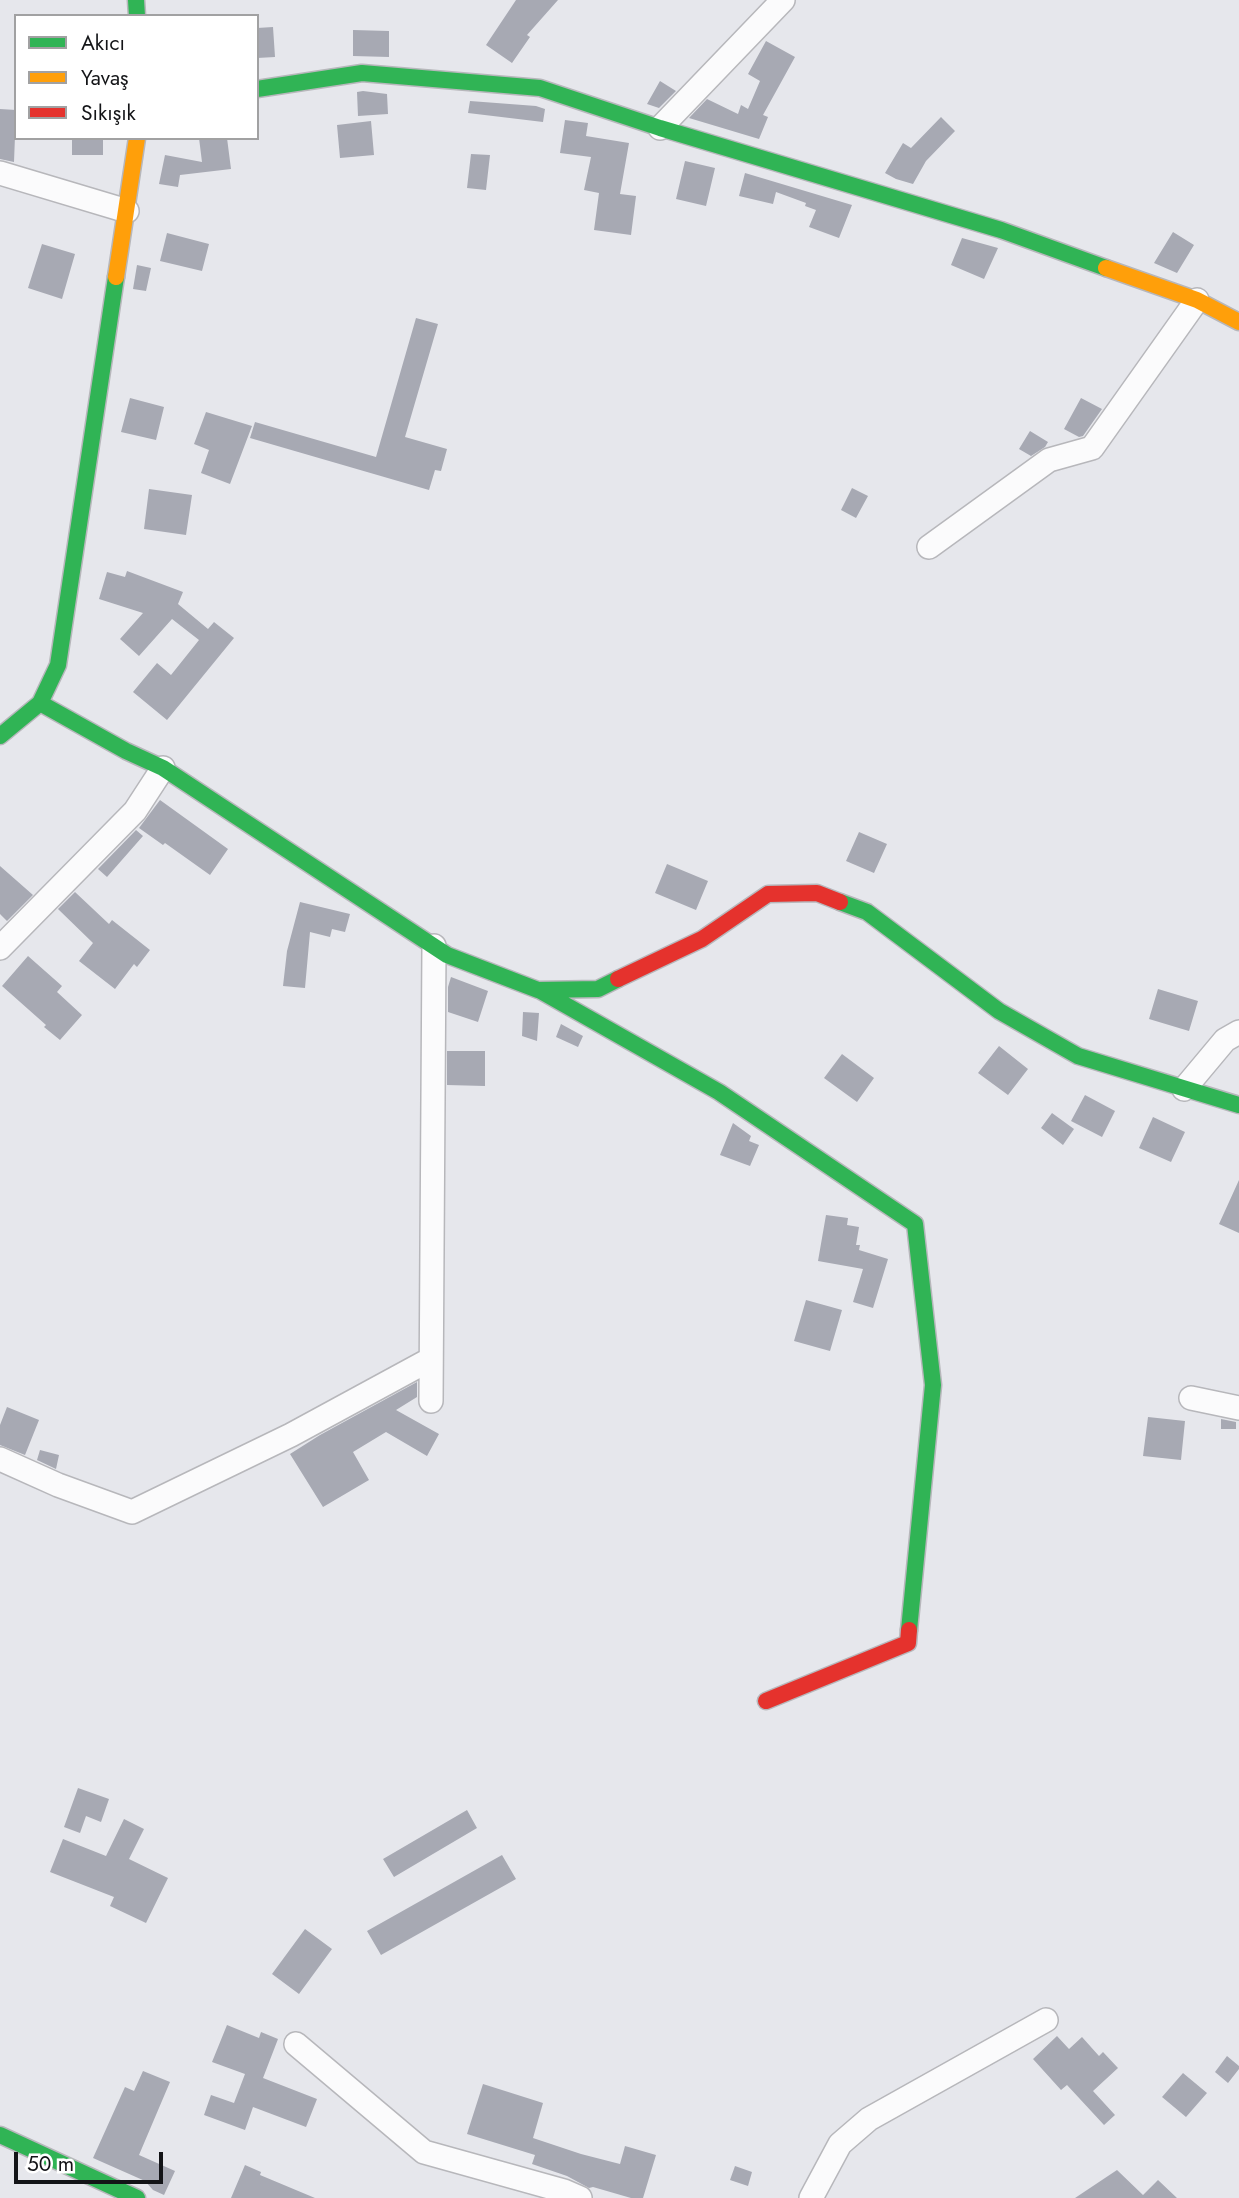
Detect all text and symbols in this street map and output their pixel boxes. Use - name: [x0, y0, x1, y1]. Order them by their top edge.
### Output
- legend: [14, 14, 259, 140]
- text: Akıcı: [81, 28, 125, 58]
- text: Yavaş: [81, 63, 128, 93]
- text: Sıkışık: [81, 98, 136, 128]
- scale bar: [18, 2138, 166, 2182]
- text: 50 m: [27, 2149, 74, 2179]

